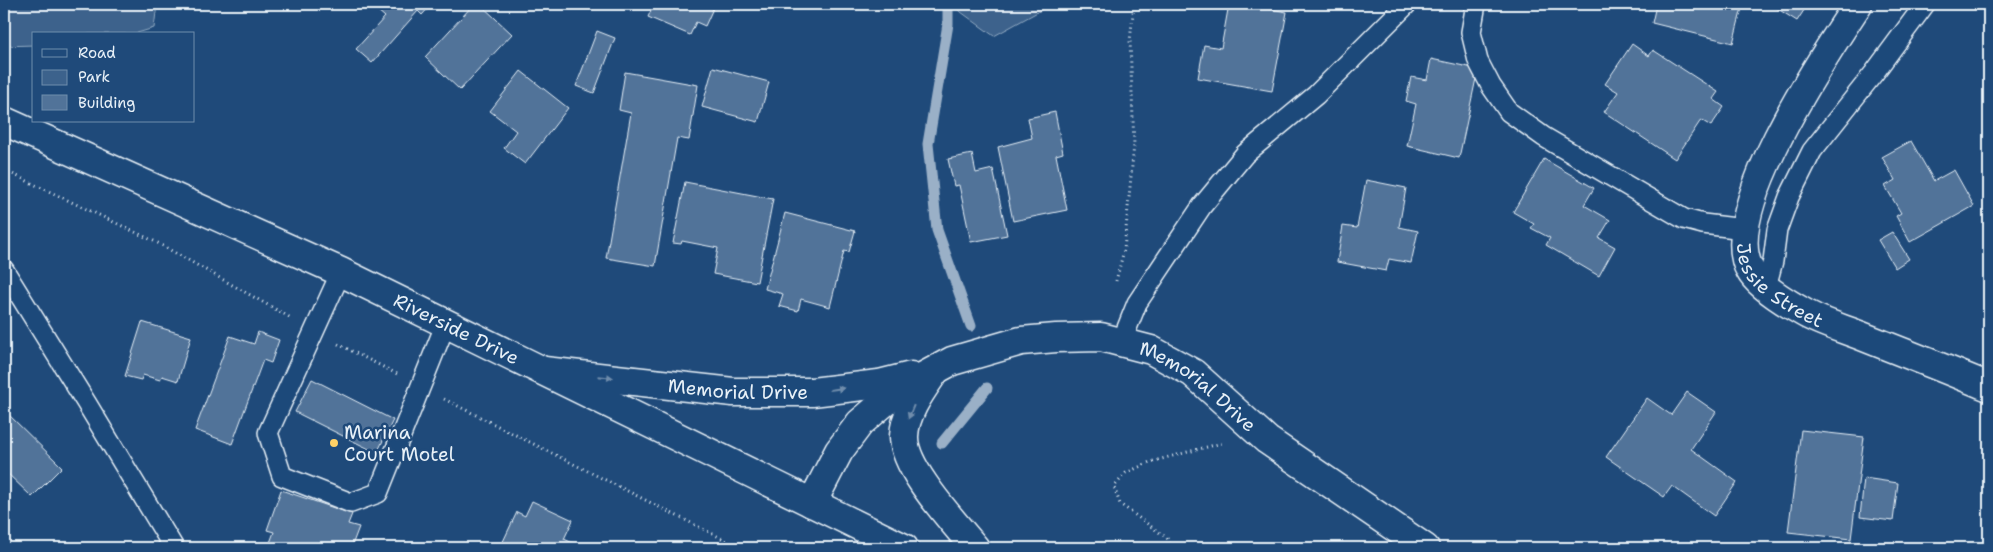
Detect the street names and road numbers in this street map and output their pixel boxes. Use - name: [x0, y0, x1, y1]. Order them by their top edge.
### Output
- street label: Jessie Street: [1731, 242, 1827, 333]
- street label: Riverside Drive: [390, 287, 523, 370]
- street label: Memorial Drive: [1137, 335, 1262, 437]
- street label: Memorial Drive: [667, 372, 808, 405]

